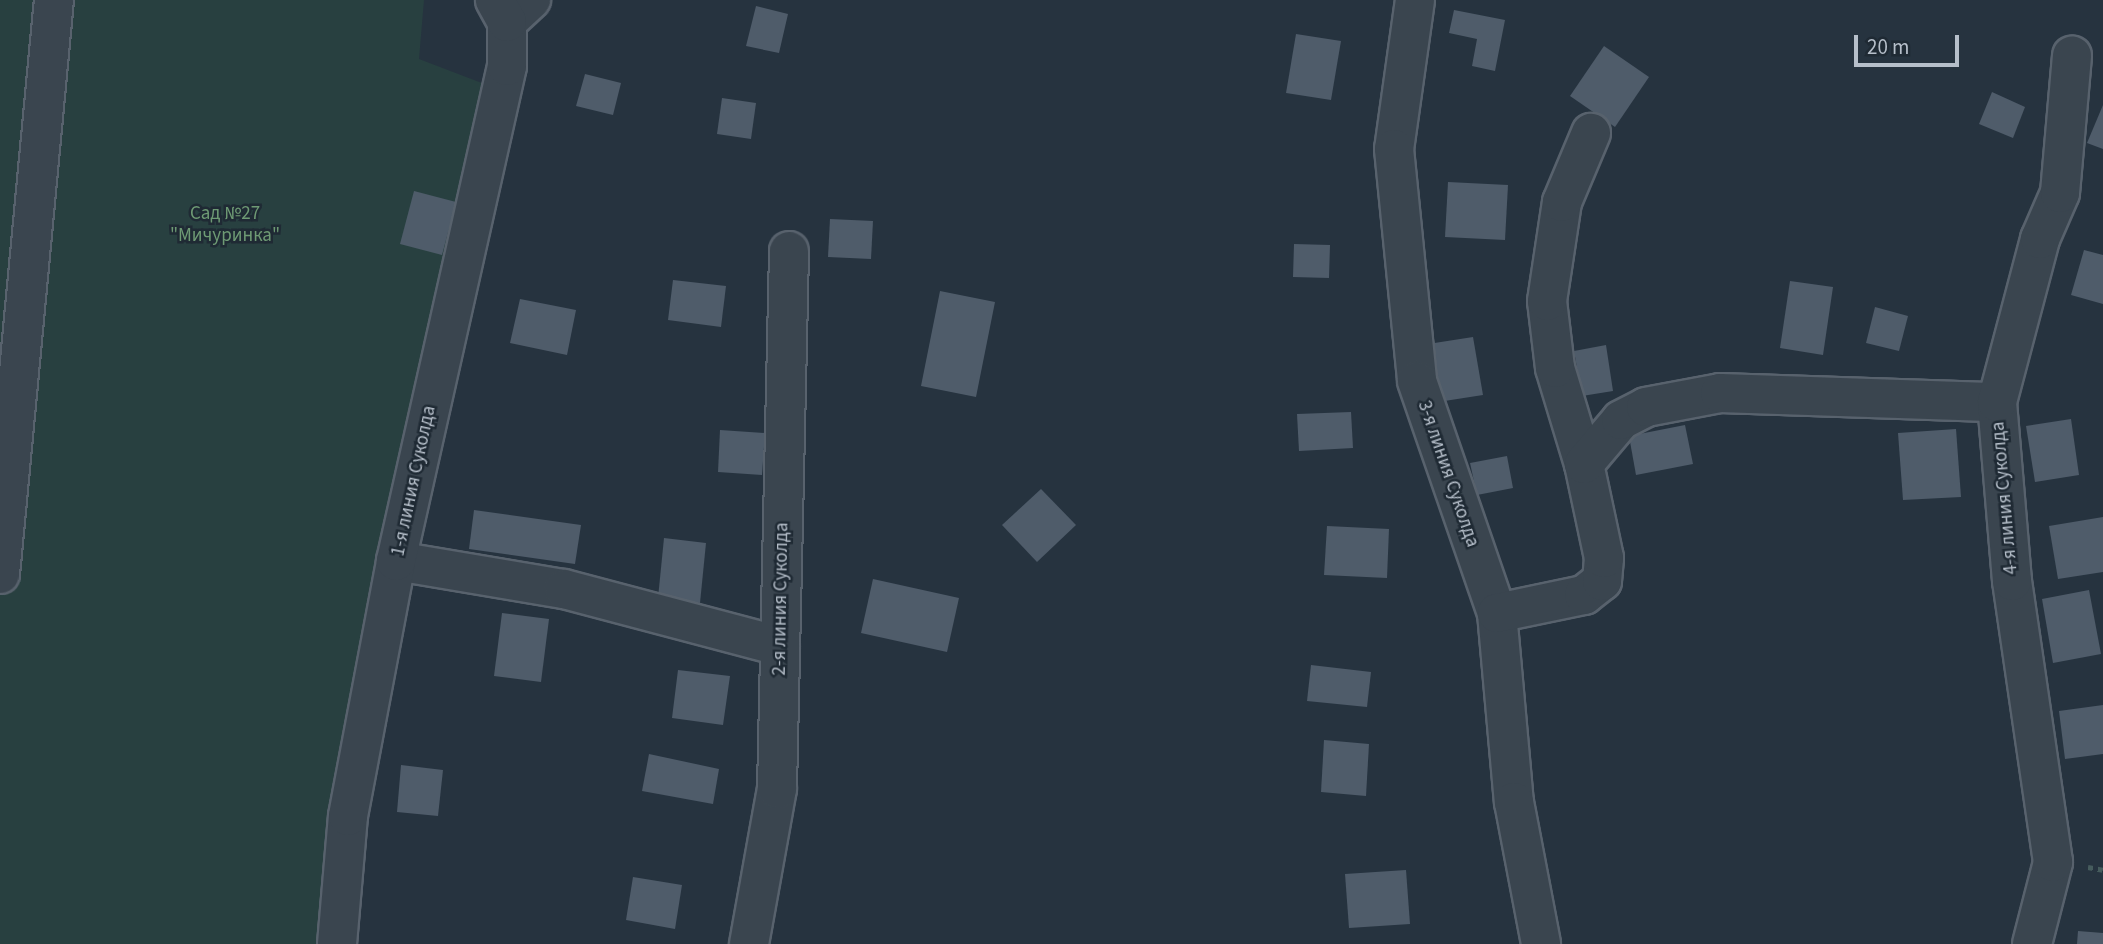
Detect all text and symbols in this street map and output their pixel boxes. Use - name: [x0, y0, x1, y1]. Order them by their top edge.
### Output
- scale bar: [1858, 21, 1963, 65]
- text: 20 m: [1867, 32, 1909, 62]
- park label: Сад №27 "Мичуринка": [170, 203, 280, 247]
- street label: 3-я линия Суколда: [1412, 398, 1484, 550]
- street label: 1-я линия Суколда: [387, 404, 441, 558]
- street label: 4-я линия Суколда: [1987, 421, 2023, 575]
- street label: 2-я линия Суколда: [768, 522, 794, 676]

